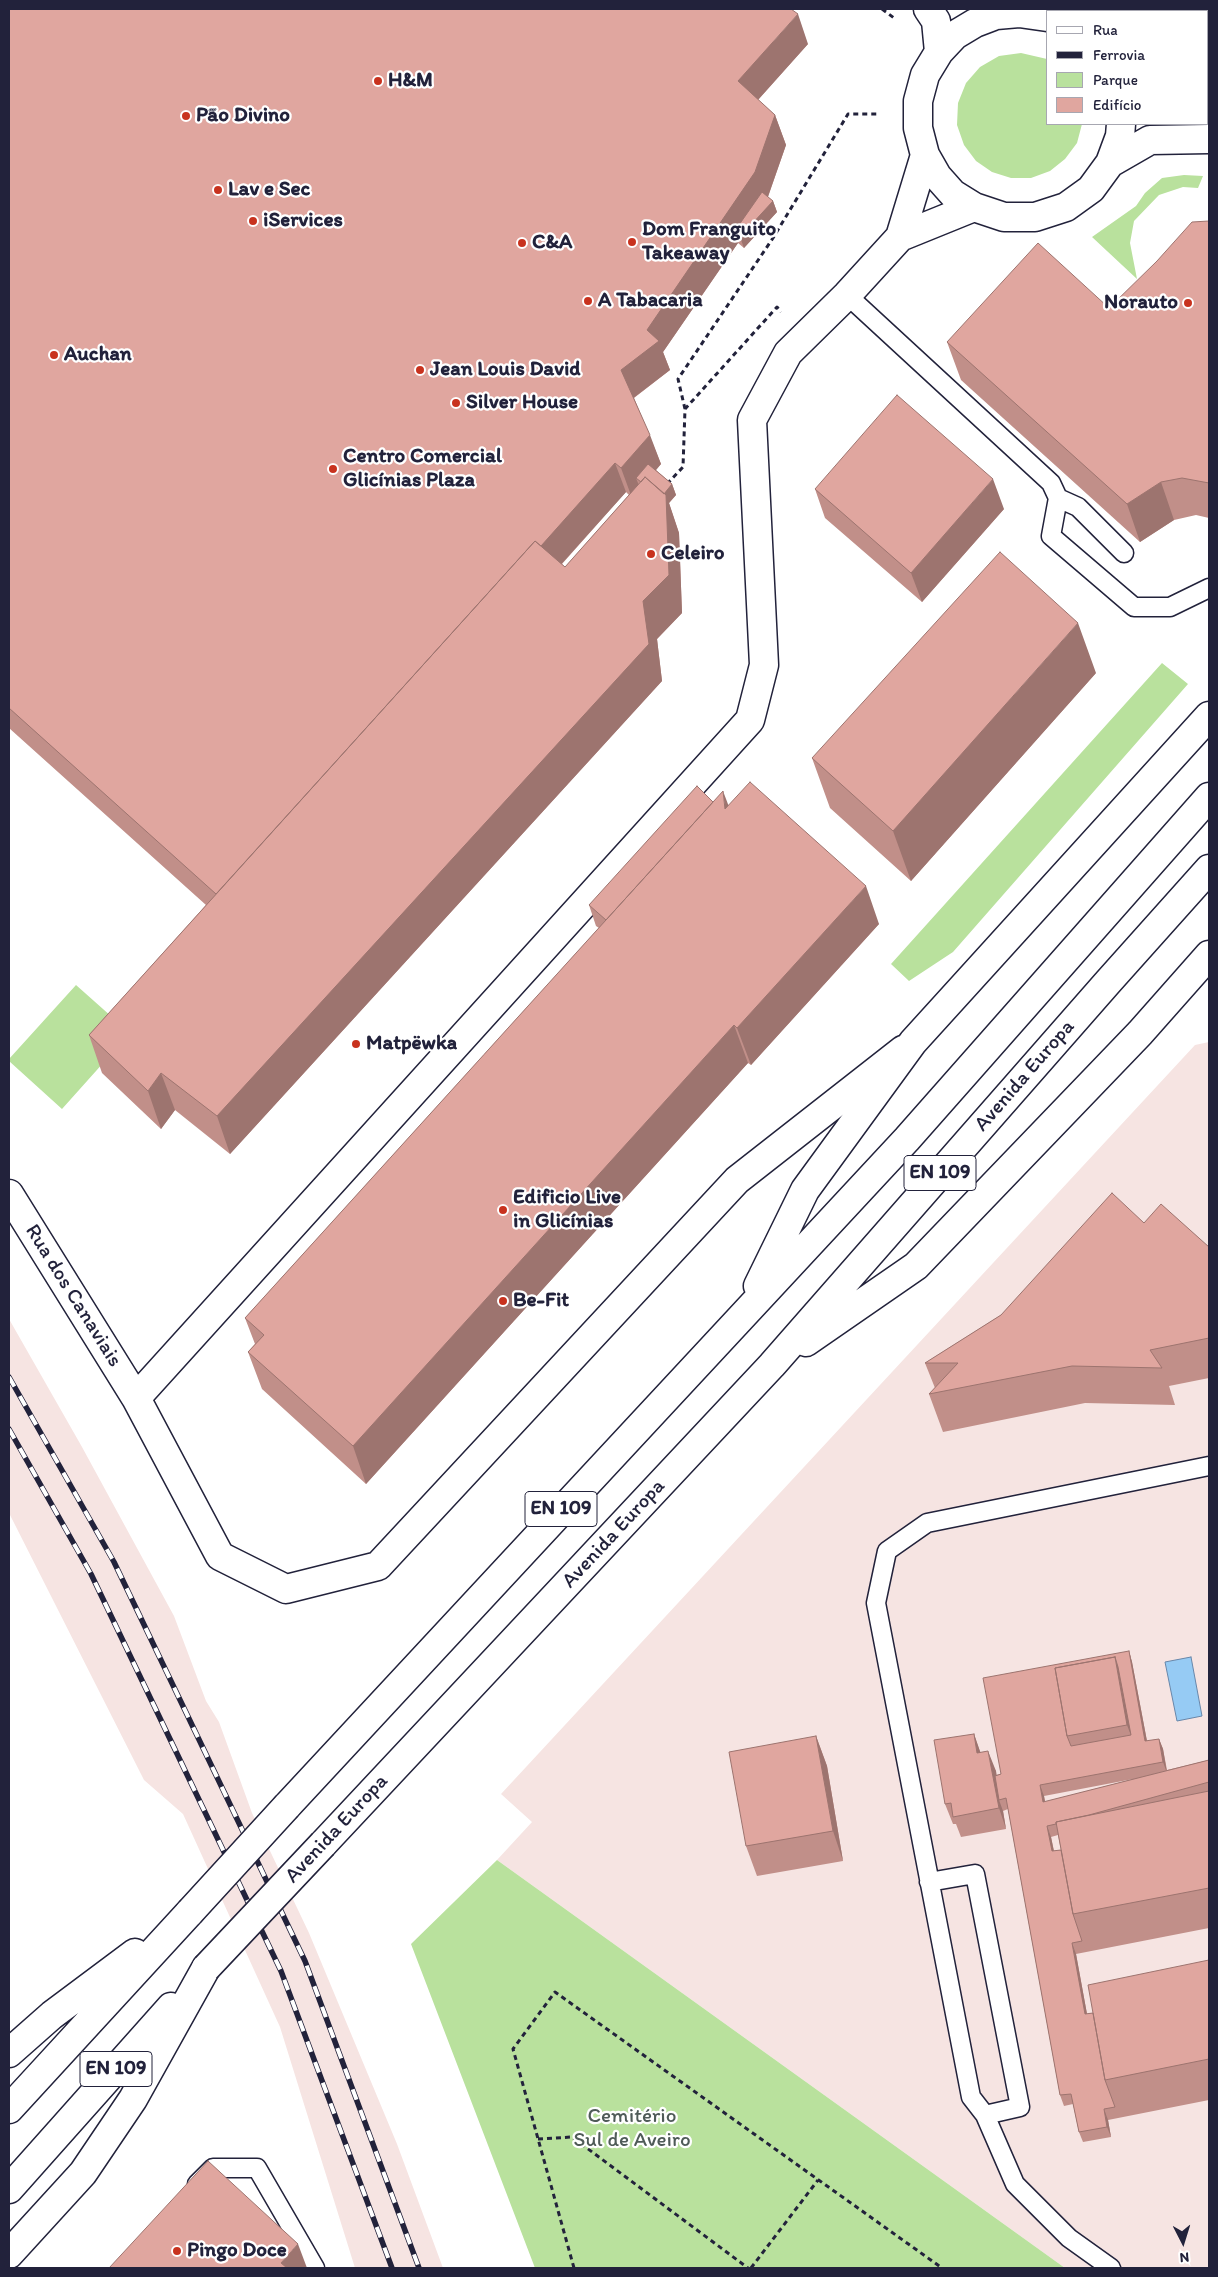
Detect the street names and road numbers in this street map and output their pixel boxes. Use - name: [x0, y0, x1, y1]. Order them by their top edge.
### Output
- street label: Avenida Europa: [970, 1015, 1080, 1137]
- road number: EN 109: [904, 1156, 976, 1190]
- street label: Rua dos Canaviais: [19, 1220, 127, 1372]
- street label: Avenida Europa: [557, 1474, 671, 1594]
- road number: EN 109: [525, 1492, 597, 1526]
- street label: Avenida Europa: [280, 1769, 394, 1889]
- road number: EN 109: [80, 2052, 152, 2086]

